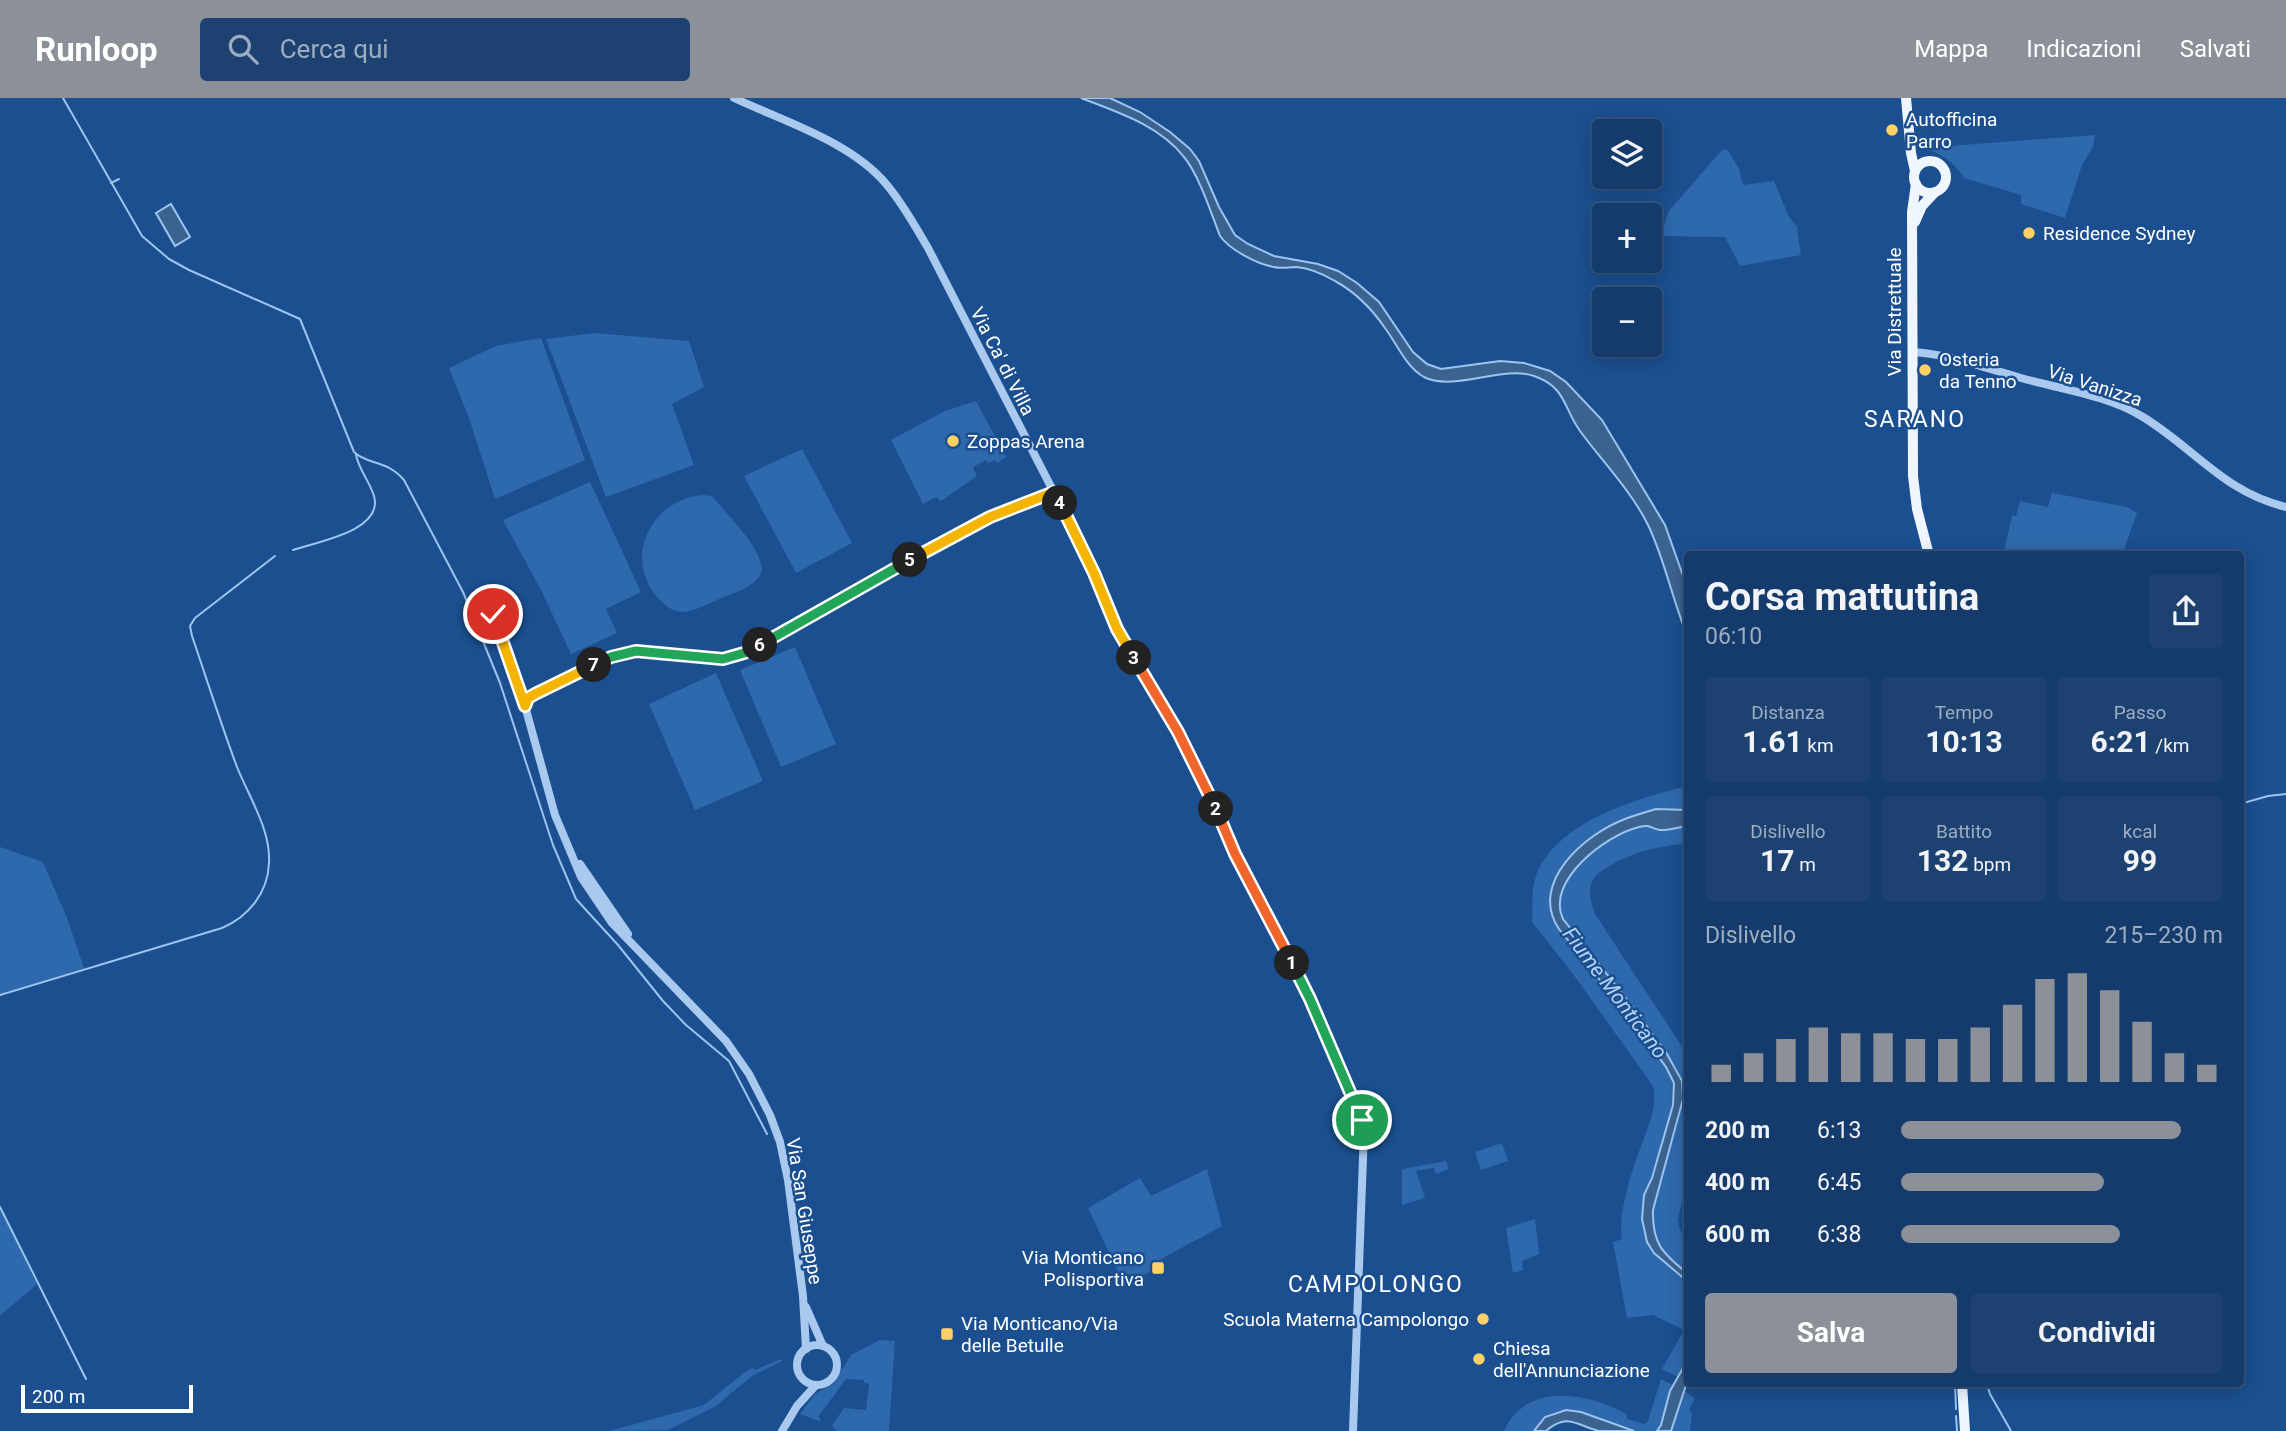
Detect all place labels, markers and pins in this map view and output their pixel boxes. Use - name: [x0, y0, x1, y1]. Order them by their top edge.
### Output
- place label: Autofficina Parro: [1906, 108, 1997, 153]
- marker: Autofficina Parro: [1884, 122, 1900, 138]
- place label: Residence Sydney: [2043, 222, 2196, 245]
- marker: Residence Sydney: [2021, 225, 2037, 241]
- place label: Osteria da Tenno: [1939, 348, 2017, 393]
- marker: Osteria da Tenno: [1917, 362, 1933, 378]
- place label: Zoppas Arena: [967, 430, 1085, 453]
- marker: Zoppas Arena: [945, 433, 961, 449]
- pin: 4: [1042, 486, 1078, 520]
- pin: 5: [892, 542, 928, 578]
- pin: [463, 584, 523, 644]
- pin: 6: [742, 628, 778, 662]
- pin: 3: [1116, 640, 1152, 676]
- pin: 7: [576, 648, 612, 682]
- pin: 2: [1198, 792, 1234, 826]
- pin: 1: [1274, 946, 1310, 980]
- pin: [1332, 1090, 1392, 1150]
- place label: Via Monticano Polisportiva: [1022, 1246, 1144, 1291]
- marker: Via Monticano Polisportiva: [1150, 1260, 1166, 1276]
- place label: Scuola Materna Campolongo: [1223, 1308, 1469, 1331]
- marker: Scuola Materna Campolongo: [1475, 1311, 1491, 1327]
- place label: Via Monticano/Via delle Betulle: [961, 1312, 1118, 1357]
- marker: Via Monticano/Via delle Betulle: [939, 1326, 955, 1342]
- place label: Chiesa dell'Annunciazione: [1493, 1337, 1650, 1382]
- marker: Chiesa dell'Annunciazione: [1471, 1351, 1487, 1367]

